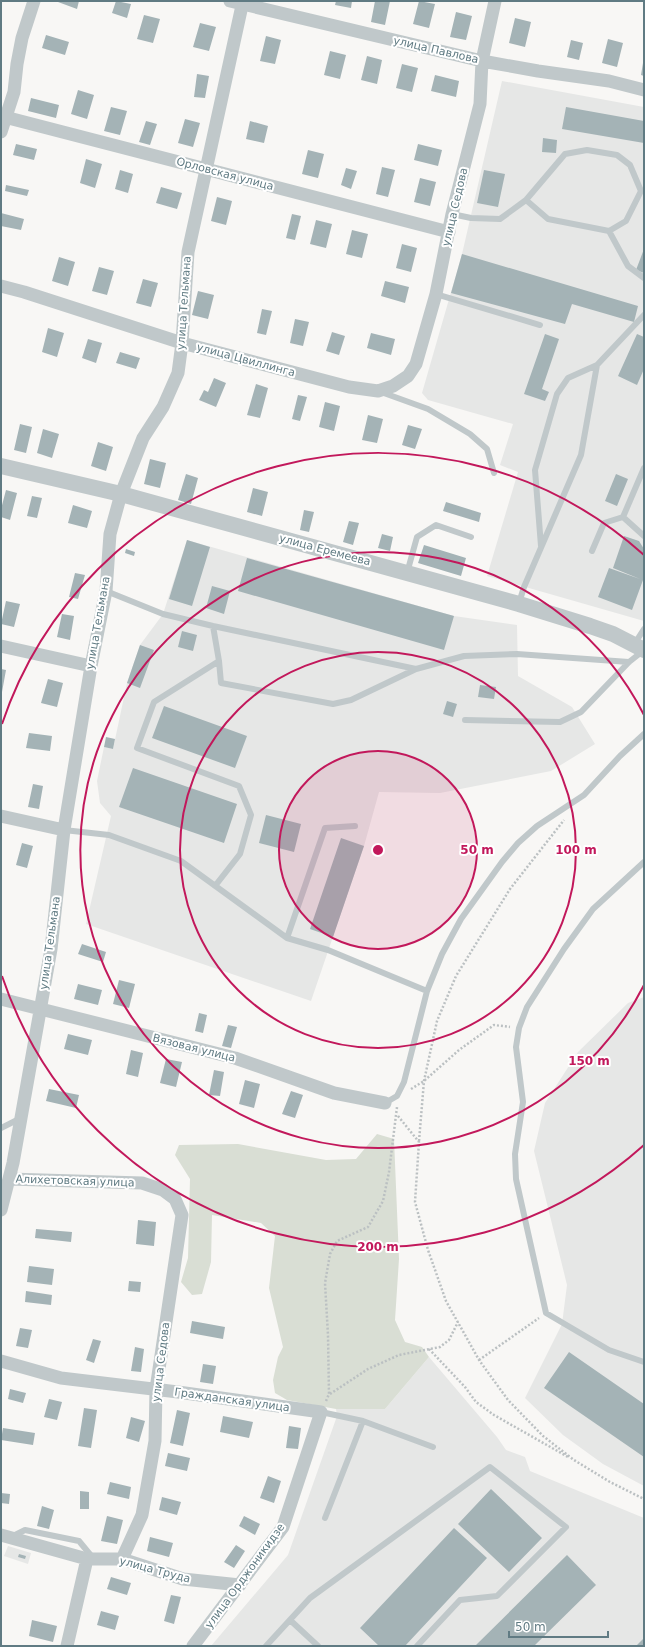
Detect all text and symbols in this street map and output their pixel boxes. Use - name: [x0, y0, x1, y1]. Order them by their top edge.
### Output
- street label: улица Павлова: [392, 34, 480, 66]
- street label: Орловская улица: [175, 155, 275, 193]
- street label: улица Седова: [440, 166, 470, 248]
- street label: улица Тельмана: [174, 255, 194, 351]
- street label: улица Цвиллинга: [195, 341, 297, 379]
- street label: улица Еремеева: [278, 532, 372, 568]
- street label: улица Тельмана: [83, 575, 113, 671]
- centre of rings: [371, 843, 385, 857]
- text: 50 m: [460, 843, 494, 857]
- text: 100 m: [555, 843, 597, 857]
- street label: улица Тельмана: [37, 895, 63, 991]
- street label: Вязовая улица: [151, 1031, 237, 1065]
- text: 150 m: [568, 1054, 610, 1068]
- street label: Алихетовская улица: [15, 1172, 135, 1190]
- text: 200 m: [357, 1240, 399, 1254]
- street label: улица Седова: [150, 1321, 172, 1403]
- street label: Гражданская улица: [173, 1385, 291, 1415]
- street label: улица Орджоникидзе: [203, 1521, 288, 1631]
- street label: улица Труда: [118, 1554, 192, 1586]
- scale bar: [509, 1613, 608, 1639]
- text: 50 m: [515, 1620, 546, 1634]

